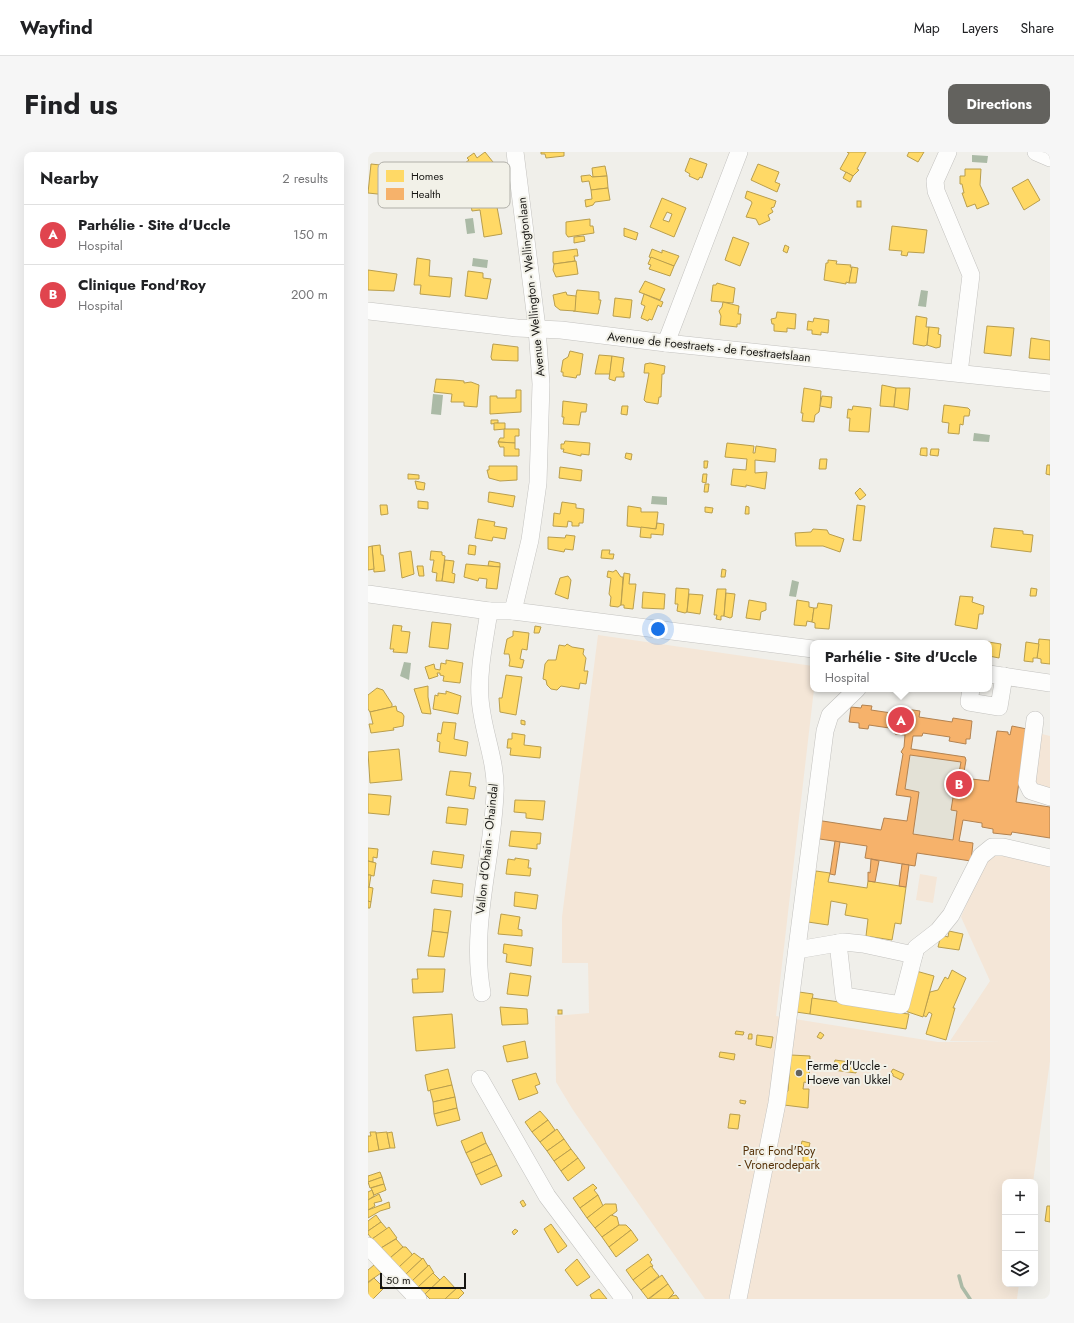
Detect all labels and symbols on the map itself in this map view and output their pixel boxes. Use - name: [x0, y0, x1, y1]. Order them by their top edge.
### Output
- legend: [378, 162, 510, 208]
- text: Homes: [411, 168, 444, 184]
- text: Health: [411, 186, 441, 202]
- street label: Avenue Wellington - Wellingtonlaan: [513, 196, 549, 378]
- street label: Avenue de Foestraets - de Foestraetslaan: [606, 327, 812, 367]
- your location: [648, 619, 668, 639]
- pin: A: [888, 705, 914, 735]
- pin: B: [946, 769, 972, 799]
- street label: Vallon d'Ohain - Ohaindal: [471, 783, 503, 915]
- place label: Ferme d'Uccle - Hoeve van Ukkel: [807, 1057, 891, 1089]
- marker: Ferme d'Uccle - Hoeve van Ukkel: [794, 1068, 804, 1078]
- park label: Parc Fond'Roy - Vronerodepark: [738, 1142, 821, 1174]
- scale bar: [380, 1271, 466, 1290]

